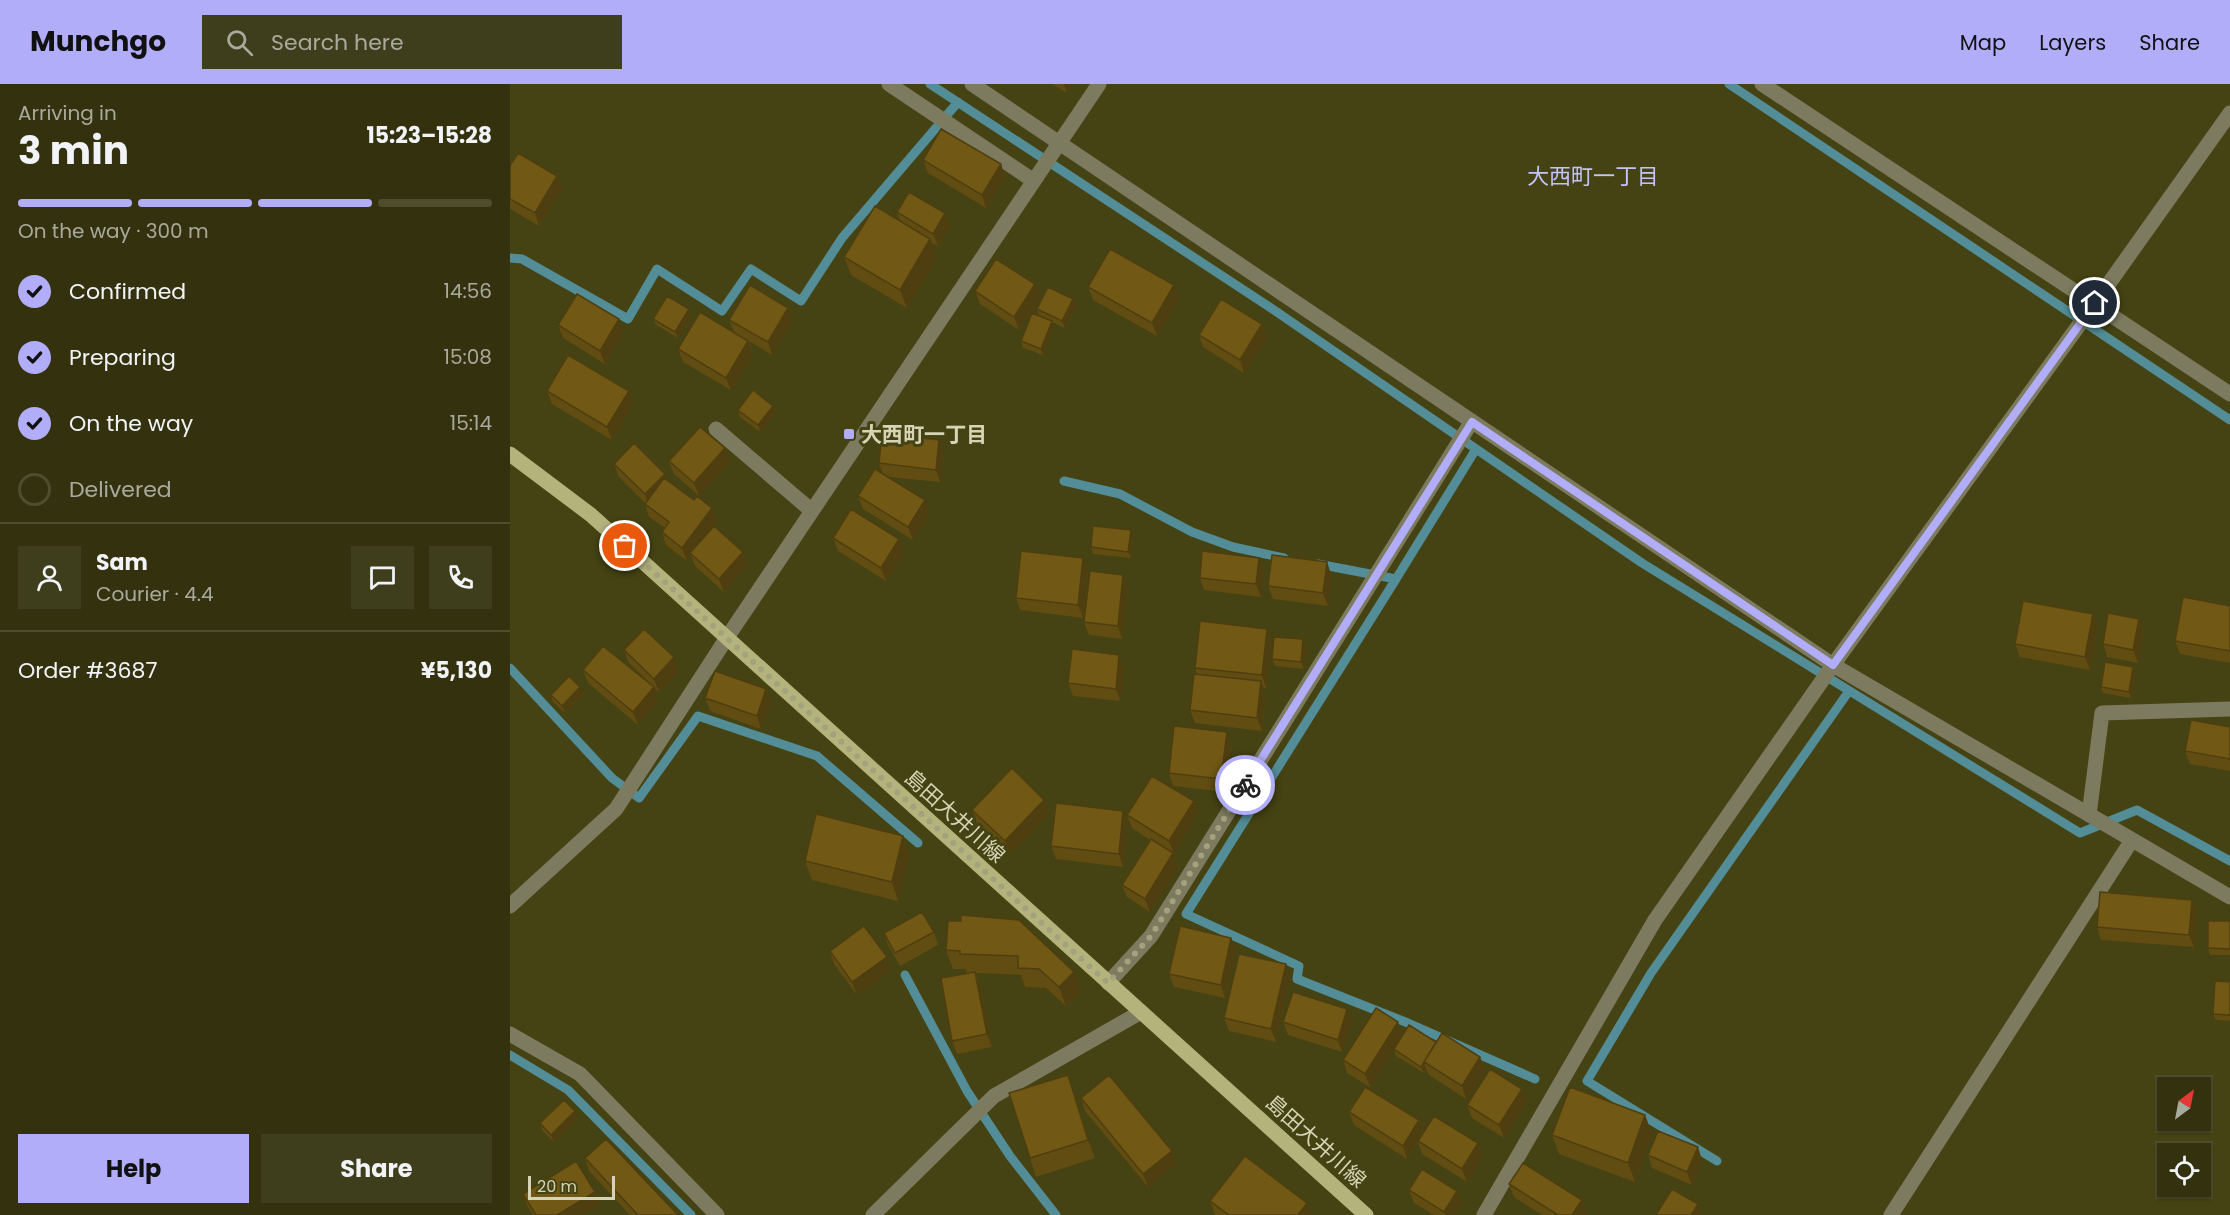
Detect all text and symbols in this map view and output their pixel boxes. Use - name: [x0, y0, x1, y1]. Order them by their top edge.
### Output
- search box: [202, 15, 622, 69]
- text: Munchgo: [30, 22, 166, 61]
- icon: search: [223, 26, 256, 59]
- text: Search here: [271, 27, 404, 58]
- text: Map: [1960, 28, 2006, 57]
- text: Layers: [2039, 28, 2106, 57]
- text: Share: [2139, 28, 2200, 57]
- text: Arriving in: [18, 99, 117, 127]
- text: 15:23–15:28: [366, 120, 492, 151]
- text: 3 min: [18, 123, 129, 178]
- district label: 大西町一丁目: [1527, 161, 1659, 192]
- text: On the way · 300 m: [18, 217, 209, 245]
- icon: check: [18, 275, 51, 308]
- text: Confirmed: [69, 276, 186, 307]
- text: 14:56: [444, 277, 492, 305]
- pin: [2069, 277, 2120, 328]
- icon: home: [2078, 286, 2111, 319]
- icon: check: [18, 341, 51, 374]
- text: Preparing: [69, 342, 176, 373]
- text: 15:08: [444, 343, 492, 371]
- icon: check: [18, 407, 51, 440]
- text: On the way: [69, 408, 193, 439]
- text: 15:14: [450, 409, 492, 437]
- place label: 大西町一丁目: [861, 420, 987, 449]
- marker: 大西町一丁目: [842, 427, 856, 441]
- text: Delivered: [69, 474, 172, 505]
- pin: [599, 520, 650, 571]
- icon: bag: [608, 529, 641, 562]
- button: person: [18, 546, 81, 609]
- button: chat: [351, 546, 414, 609]
- button: phone: [429, 546, 492, 609]
- text: Sam: [96, 547, 148, 578]
- text: Courier · 4.4: [96, 580, 214, 608]
- text: Order #3687: [18, 655, 157, 686]
- text: ¥5,130: [421, 655, 492, 686]
- courier: [1215, 755, 1275, 815]
- street label: 島田大井川線: [898, 763, 1012, 869]
- icon: bike: [1229, 769, 1262, 802]
- north arrow: [2157, 1077, 2211, 1131]
- map controls: [2157, 1077, 2211, 1197]
- street label: 島田大井川線: [1259, 1088, 1373, 1194]
- button: Help: [18, 1134, 249, 1203]
- button: Share: [261, 1134, 492, 1203]
- button: locate: [2157, 1143, 2211, 1197]
- scale bar: [528, 1173, 615, 1200]
- text: 20 m: [537, 1175, 577, 1198]

